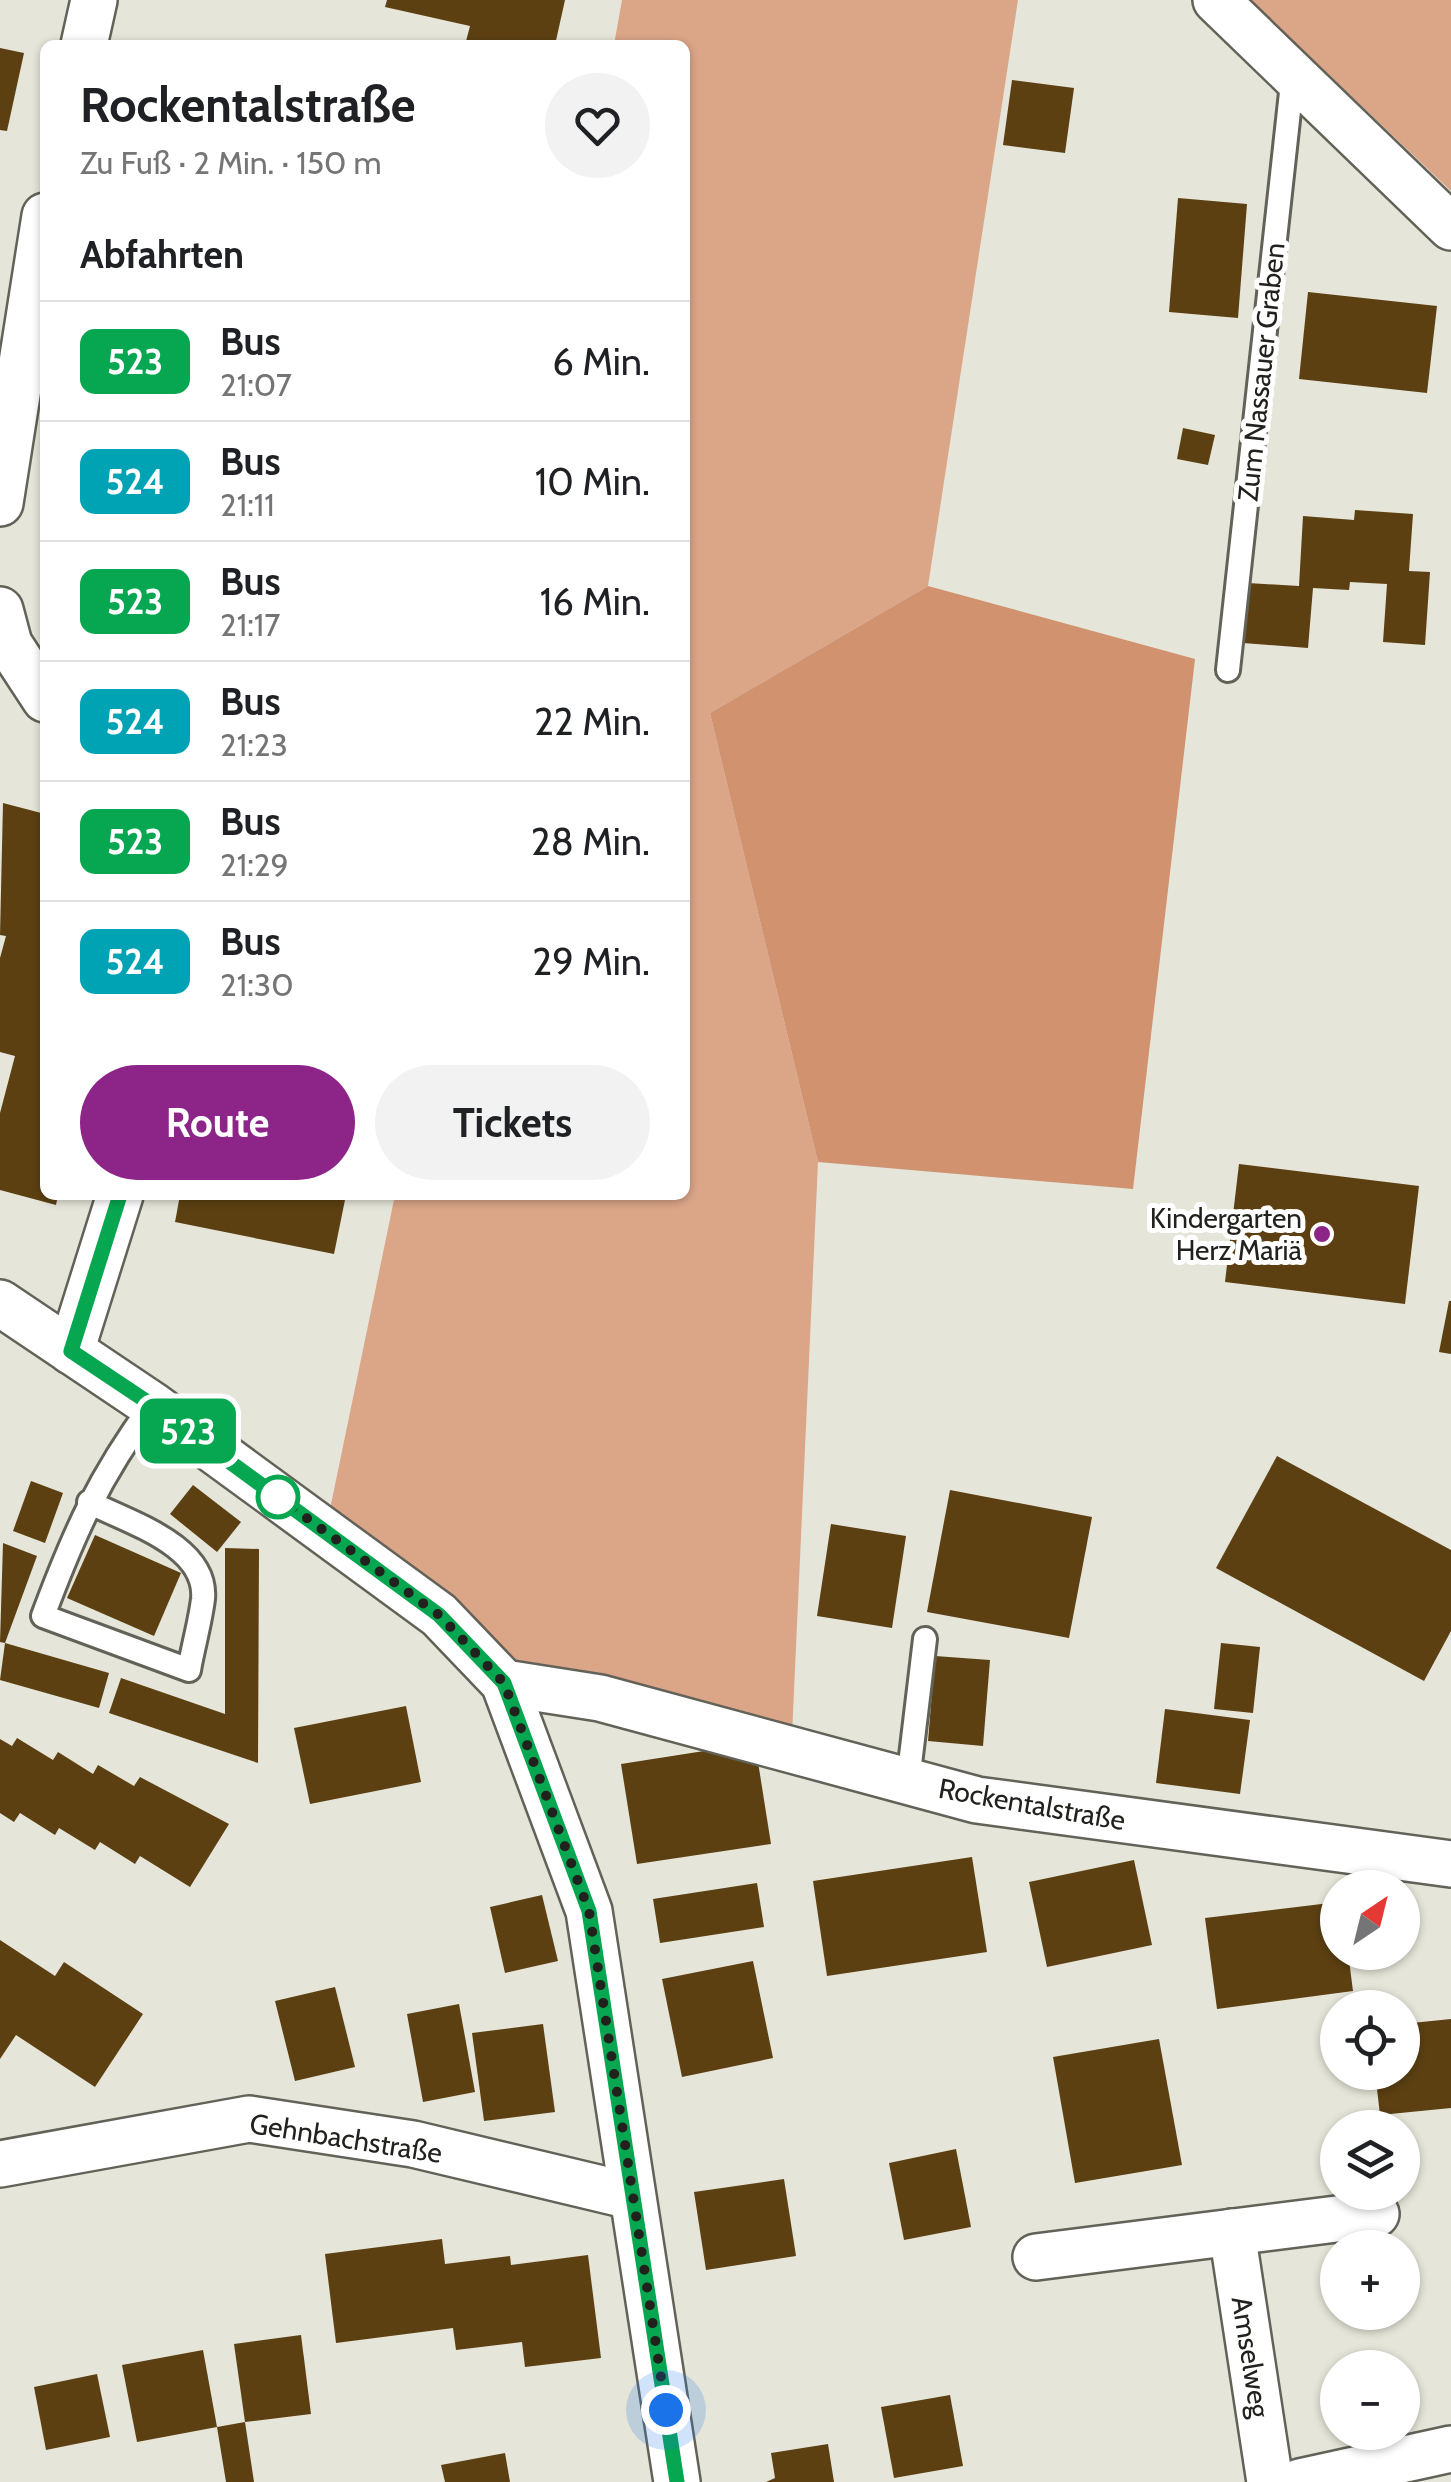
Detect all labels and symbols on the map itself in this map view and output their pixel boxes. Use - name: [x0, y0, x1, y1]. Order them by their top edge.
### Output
- street label: Zum Nassauer Graben: [1231, 241, 1291, 503]
- place label: Kindergarten Herz Mariä: [1150, 1201, 1303, 1267]
- marker: Kindergarten Herz Mariä: [1311, 1223, 1333, 1245]
- line badge: 523: [130, 1398, 246, 1464]
- unlabelled marker: [257, 1476, 299, 1518]
- street label: Rockentalstraße: [936, 1771, 1128, 1837]
- north arrow: [1320, 1870, 1420, 1970]
- street label: Gehnbachstraße: [247, 2106, 445, 2170]
- street label: Amselweg: [1225, 2294, 1278, 2421]
- your location: [641, 2385, 691, 2435]

